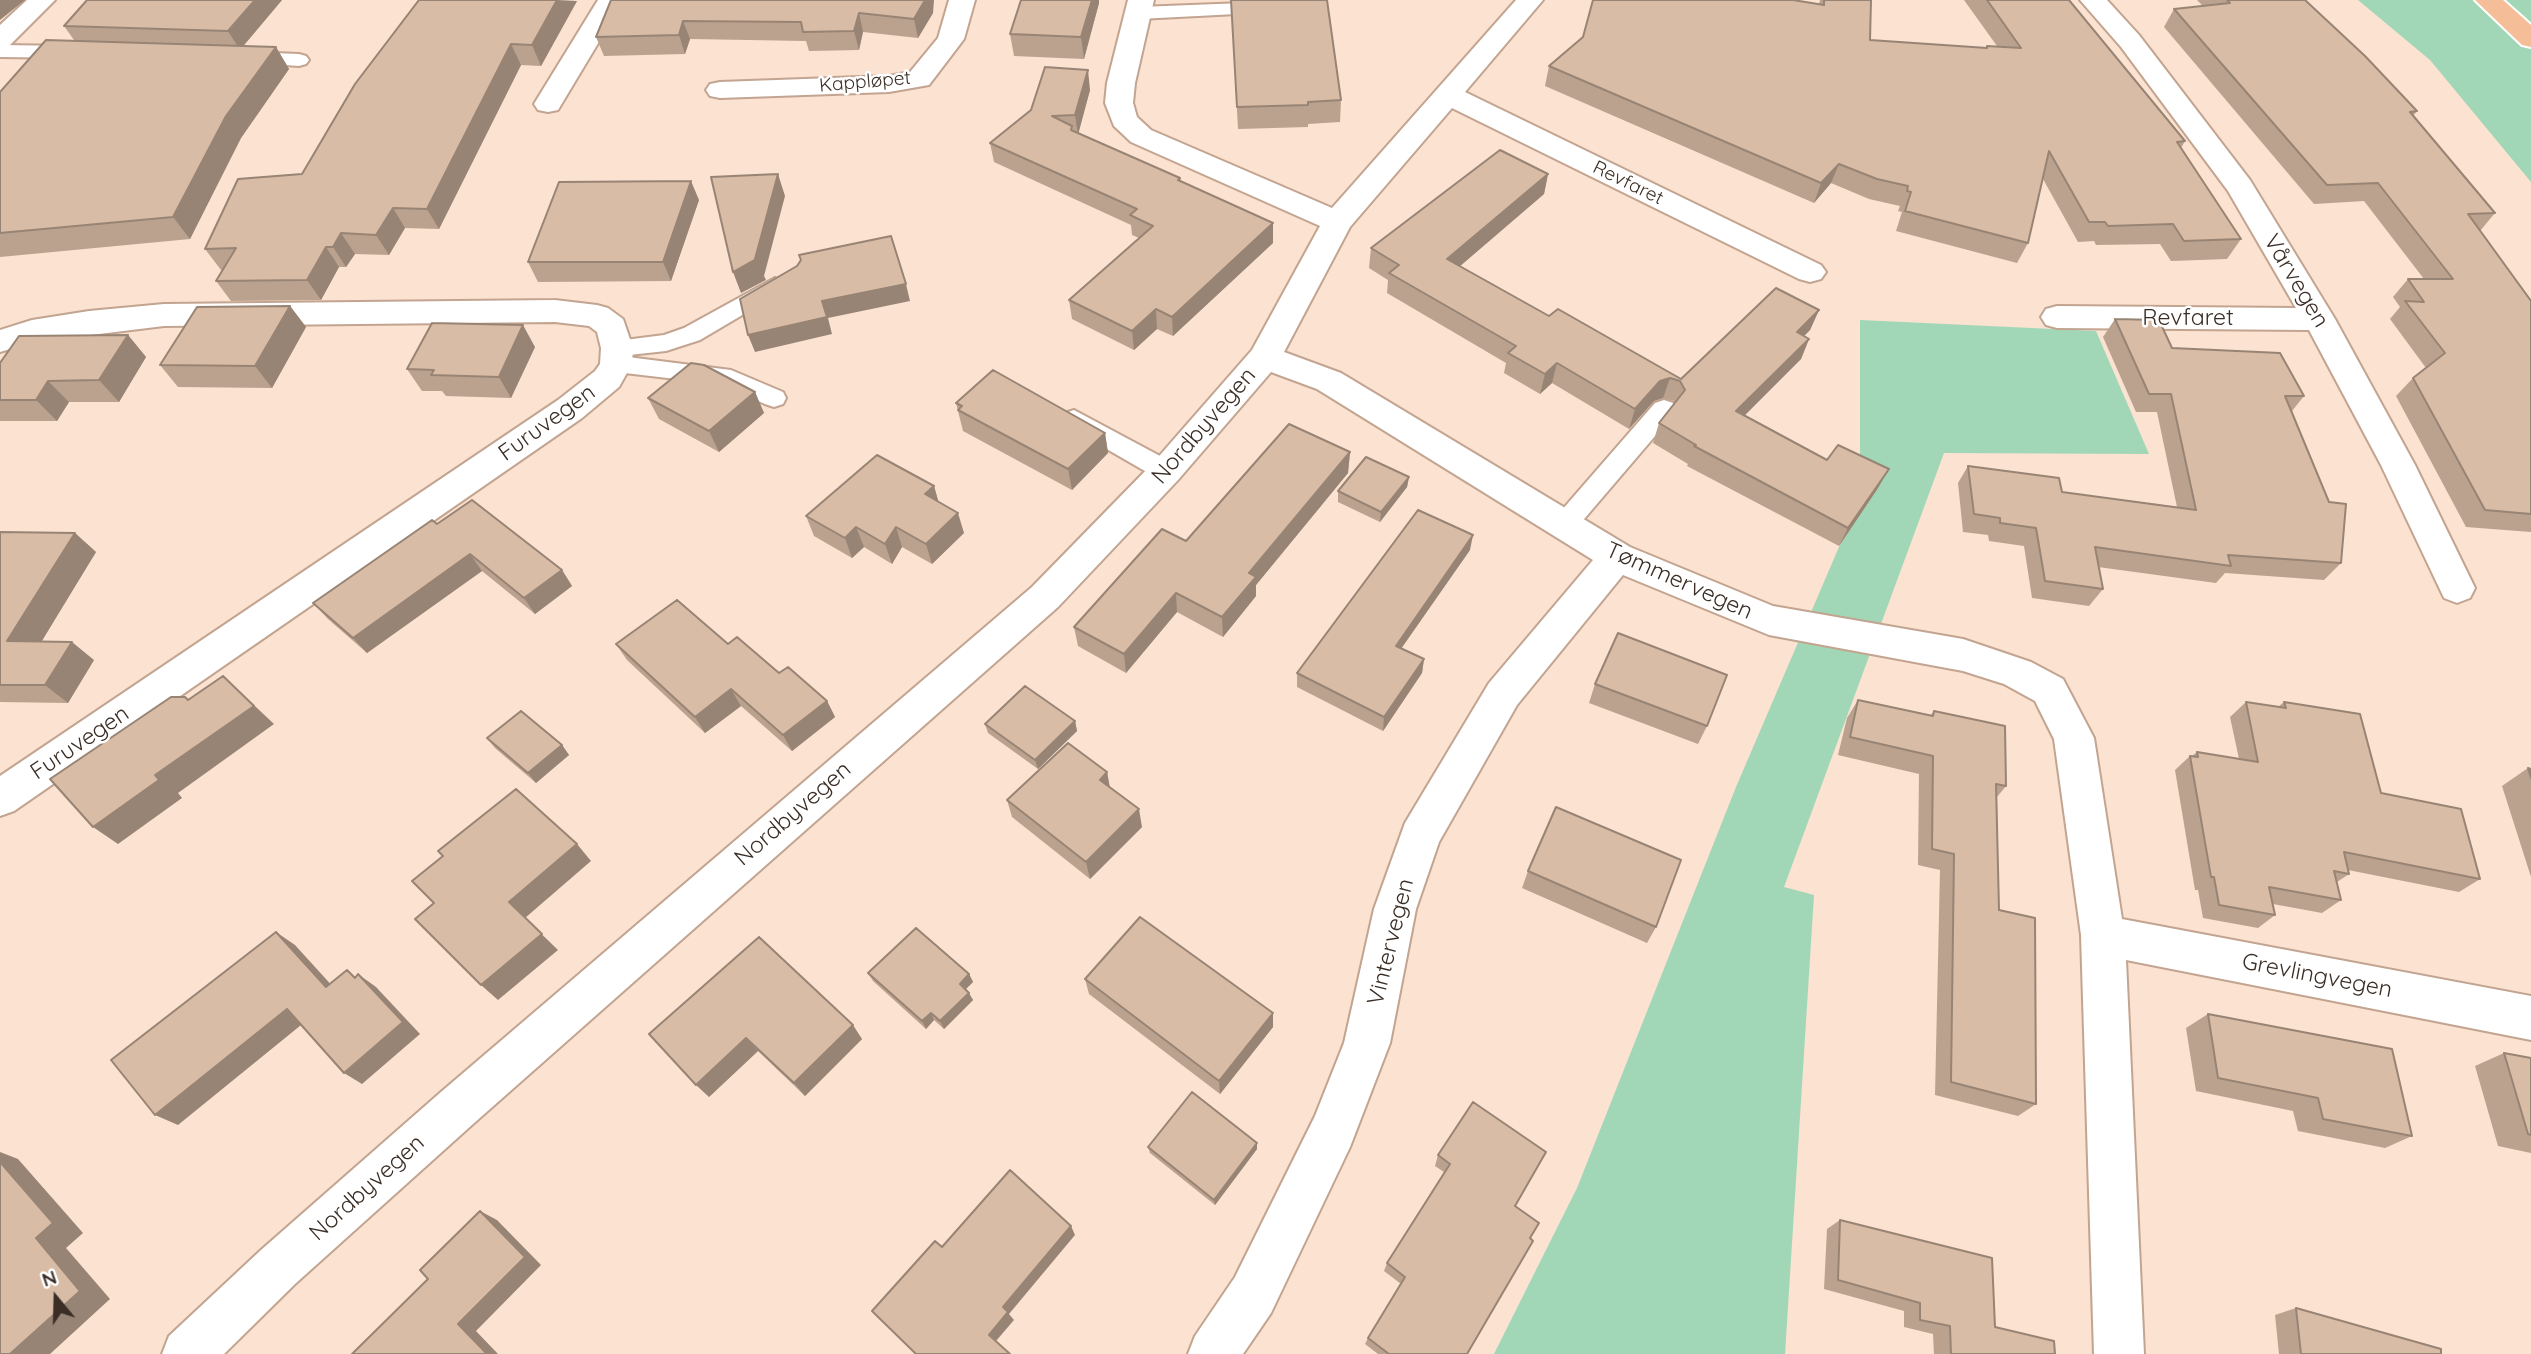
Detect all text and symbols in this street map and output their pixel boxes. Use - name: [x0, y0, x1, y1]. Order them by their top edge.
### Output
- street label: Kappløpet: [818, 67, 912, 97]
- street label: Revfaret: [1589, 156, 1667, 210]
- street label: Vårvegen: [2257, 229, 2335, 333]
- street label: Revfaret: [2142, 304, 2234, 332]
- street label: Nordbyvegen: [1146, 362, 1262, 490]
- street label: Furuvegen: [493, 379, 601, 467]
- street label: Tømmervegen: [1601, 536, 1757, 626]
- street label: Furuvegen: [26, 700, 134, 786]
- street label: Nordbyvegen: [729, 756, 857, 872]
- street label: Vintervegen: [1362, 876, 1420, 1008]
- street label: Grevlingvegen: [2240, 948, 2394, 1004]
- street label: Nordbyvegen: [304, 1129, 430, 1247]
- north arrow: [21, 1263, 91, 1333]
- text: N: [39, 1265, 60, 1292]

